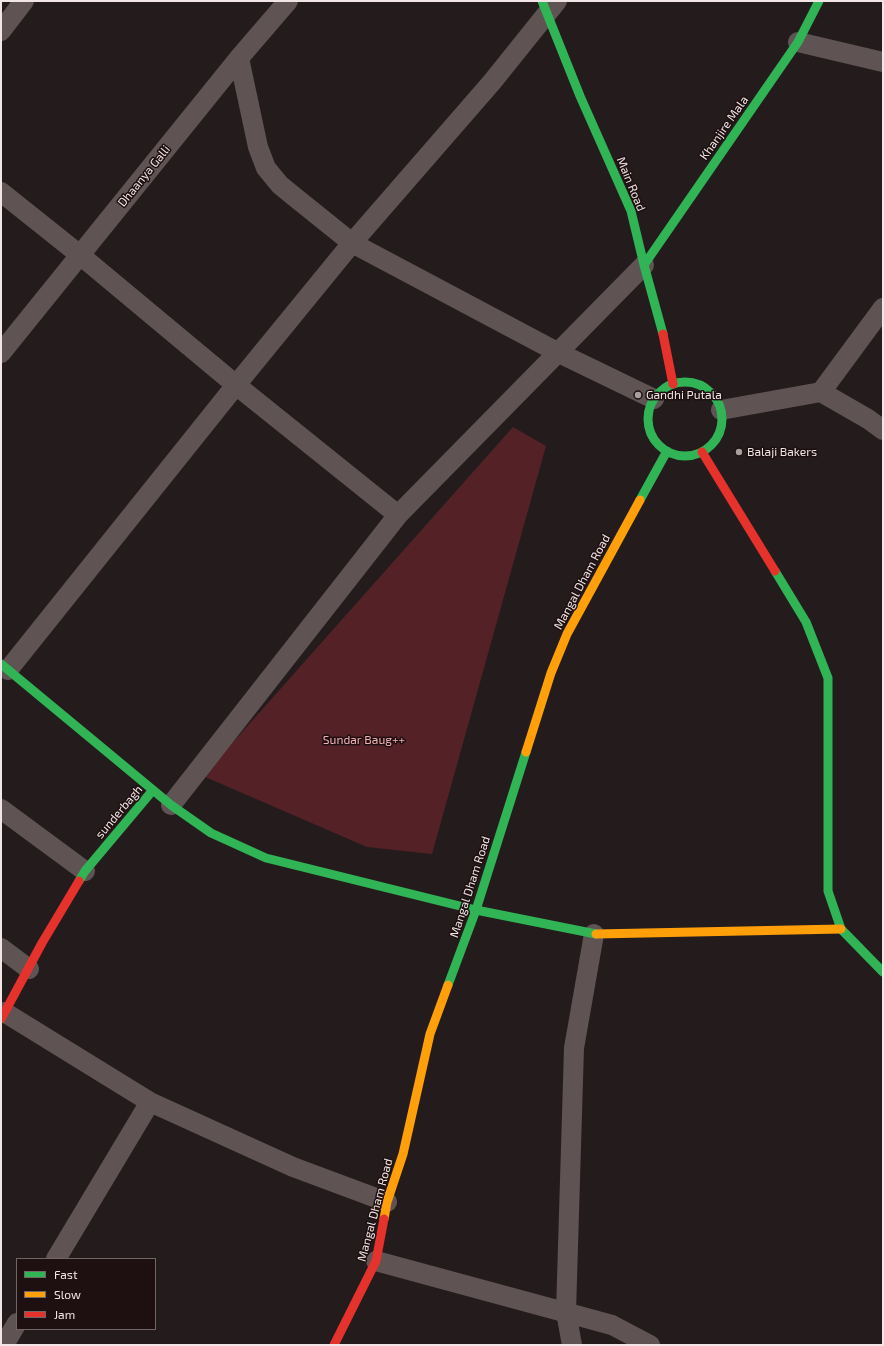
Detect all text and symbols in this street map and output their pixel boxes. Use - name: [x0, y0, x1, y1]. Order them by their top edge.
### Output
- street label: Khanjire Mala: [697, 93, 751, 163]
- street label: Dhaanya Galli: [115, 142, 173, 210]
- street label: Main Road: [614, 155, 648, 213]
- place label: Gandhi Putala: [646, 388, 722, 402]
- marker: Gandhi Putala: [633, 390, 643, 400]
- place label: Balaji Bakers: [747, 445, 817, 459]
- marker: Balaji Bakers: [734, 447, 744, 457]
- street label: Mangal Dham Road: [551, 532, 613, 632]
- park label: Sundar Baug++: [323, 733, 405, 747]
- street label: sunderbagh: [93, 782, 145, 842]
- street label: Mangal Dham Road: [447, 834, 493, 940]
- street label: Mangal Dham Road: [354, 1157, 396, 1263]
- legend: [16, 1258, 156, 1330]
- text: Fast: [54, 1267, 77, 1281]
- text: Slow: [54, 1287, 81, 1301]
- text: Jam: [54, 1307, 75, 1321]

